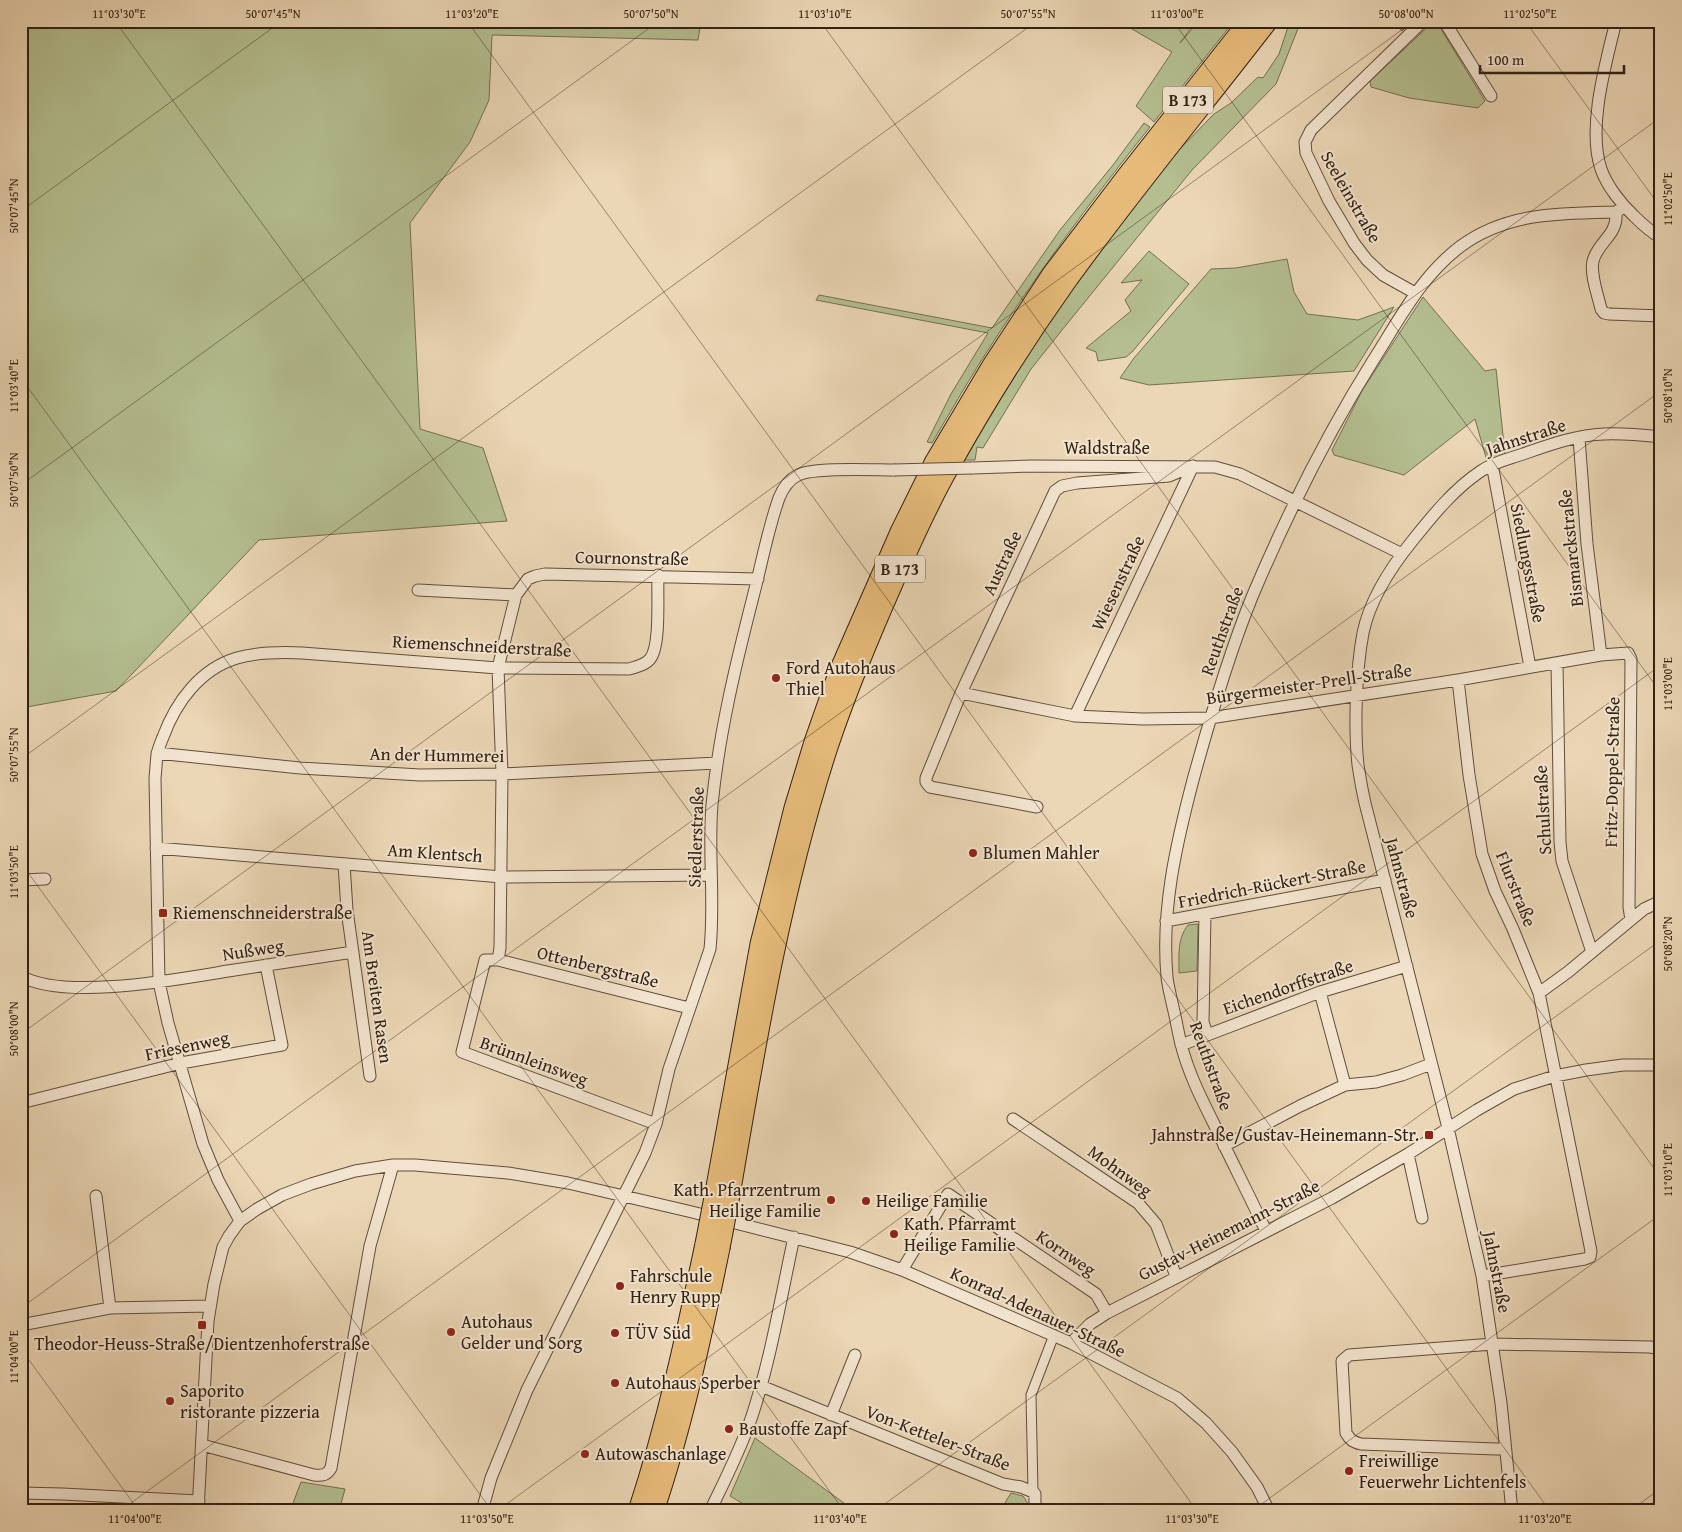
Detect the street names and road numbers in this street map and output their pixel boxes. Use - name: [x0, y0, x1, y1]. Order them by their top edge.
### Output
- road number: B 173: [1163, 86, 1213, 114]
- street label: Seeleinstraße: [1314, 146, 1389, 248]
- street label: Jahnstraße: [1480, 411, 1569, 463]
- street label: Waldstraße: [1064, 434, 1150, 461]
- street label: Bismarckstraße: [1551, 488, 1590, 608]
- street label: Siedlungsstraße: [1504, 501, 1553, 625]
- street label: Austraße: [975, 526, 1028, 600]
- street label: Wiesenstraße: [1084, 531, 1151, 635]
- street label: Cournonstraße: [575, 543, 689, 572]
- road number: B 173: [875, 556, 925, 582]
- street label: Reuthstraße: [1193, 582, 1250, 679]
- street label: Riemenschneiderstraße: [392, 627, 572, 664]
- street label: Bürgermeister-Prell-Straße: [1204, 656, 1413, 711]
- street label: Fritz-Doppel-Straße: [1597, 696, 1626, 848]
- street label: An der Hummerei: [369, 740, 505, 769]
- street label: Schulstraße: [1527, 765, 1558, 855]
- street label: Siedlerstraße: [680, 786, 711, 888]
- street label: Jahnstraße: [1378, 833, 1426, 921]
- street label: Am Klentsch: [387, 836, 483, 869]
- street label: Flurstraße: [1489, 847, 1544, 931]
- street label: Friedrich-Rückert-Straße: [1176, 852, 1368, 915]
- street label: Am Breiten Rasen: [355, 929, 400, 1065]
- street label: Nußweg: [220, 931, 286, 968]
- street label: Ottenbergstraße: [534, 938, 662, 995]
- street label: Eichendorffstraße: [1219, 952, 1357, 1022]
- street label: Reuthstraße: [1183, 1017, 1240, 1114]
- street label: Friesenweg: [142, 1023, 231, 1068]
- street label: Brünnleinsweg: [476, 1028, 592, 1093]
- street label: Mohnweg: [1082, 1138, 1158, 1203]
- street label: Gustav-Heinemann-Straße: [1133, 1172, 1324, 1287]
- street label: Kornweg: [1031, 1223, 1102, 1283]
- street label: Jahnstraße: [1476, 1227, 1519, 1315]
- street label: Konrad-Adenauer-Straße: [946, 1259, 1130, 1364]
- street label: Von-Ketteler-Straße: [862, 1397, 1015, 1478]

